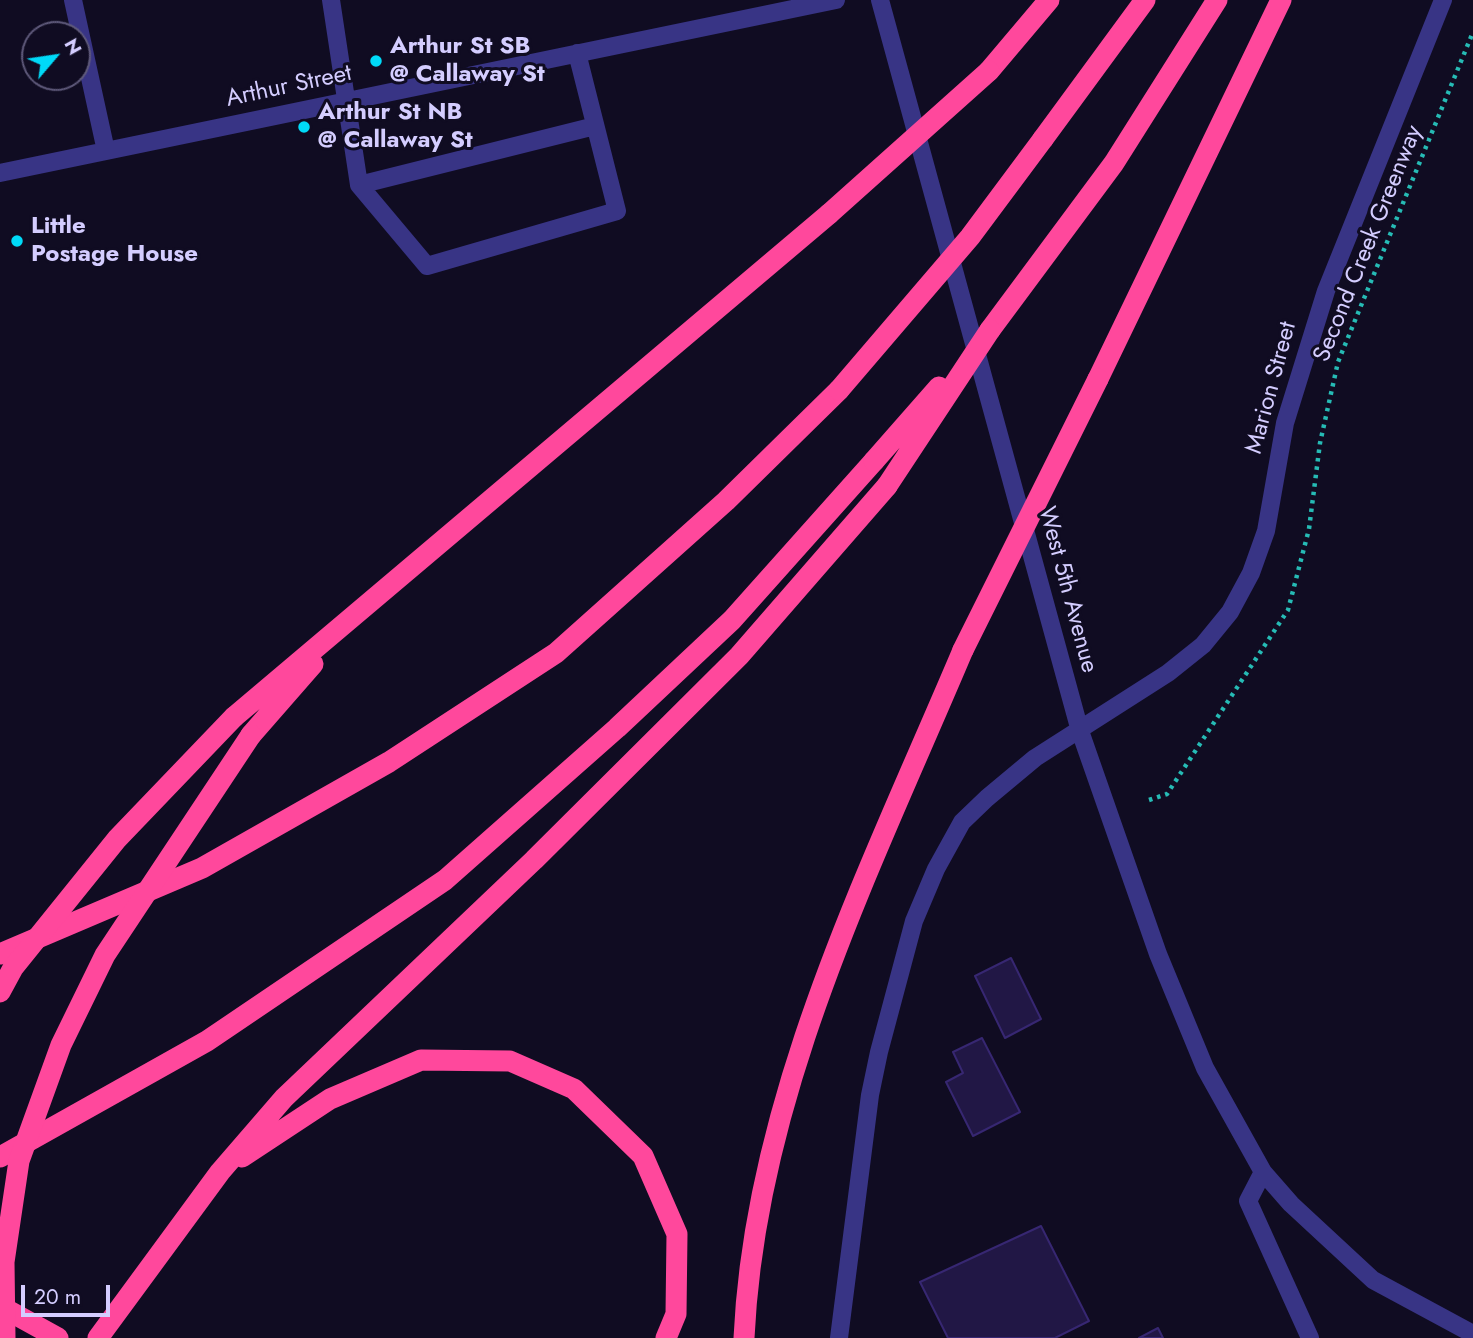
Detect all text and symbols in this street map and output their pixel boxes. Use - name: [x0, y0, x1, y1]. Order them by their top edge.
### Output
- north arrow: [21, 21, 91, 91]
- text: N: [58, 33, 89, 60]
- place label: Arthur St SB @ Callaway St: [390, 33, 545, 89]
- marker: Arthur St SB @ Callaway St: [368, 53, 384, 69]
- street label: Arthur Street: [224, 60, 354, 114]
- place label: Arthur St NB @ Callaway St: [318, 99, 473, 155]
- marker: Arthur St NB @ Callaway St: [296, 119, 312, 135]
- street label: Second Creek Greenway: [1308, 122, 1430, 366]
- place label: Little Postage House: [31, 213, 198, 269]
- marker: Little Postage House: [9, 233, 25, 249]
- street label: Marion Street: [1241, 319, 1303, 457]
- street label: West 5th Avenue: [1031, 504, 1103, 676]
- scale bar: [24, 1272, 114, 1316]
- text: 20 m: [34, 1282, 81, 1312]

